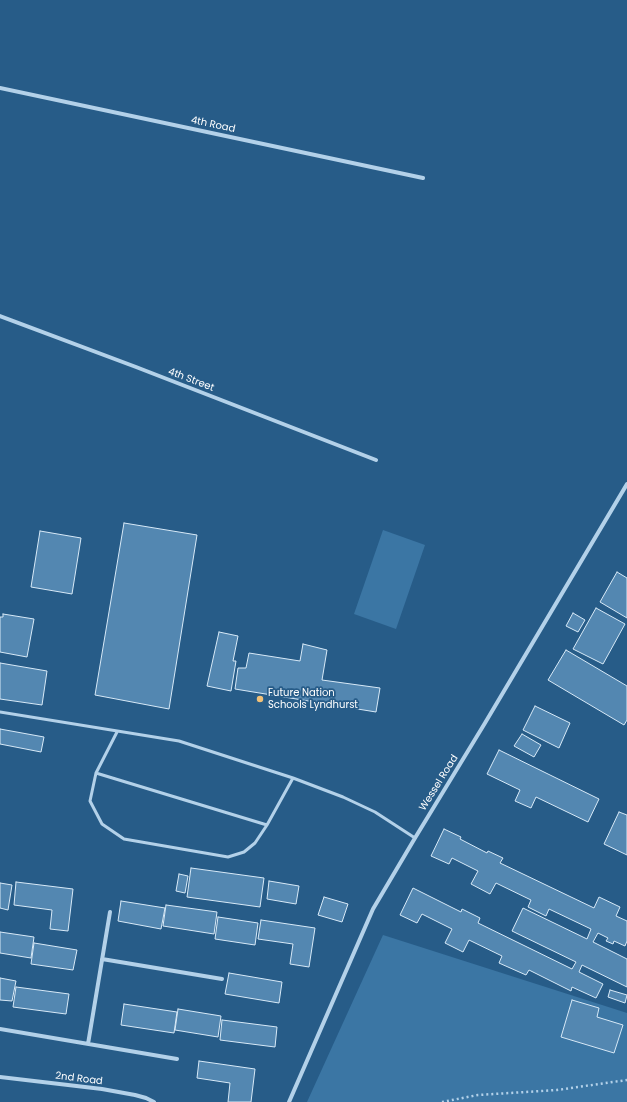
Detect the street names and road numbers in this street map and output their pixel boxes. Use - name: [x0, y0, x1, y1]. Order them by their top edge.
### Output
- street label: 4th Road: [190, 114, 236, 136]
- street label: 4th Street: [166, 366, 216, 394]
- street label: Wessel Road: [417, 753, 461, 813]
- street label: 2nd Road: [55, 1070, 103, 1088]

